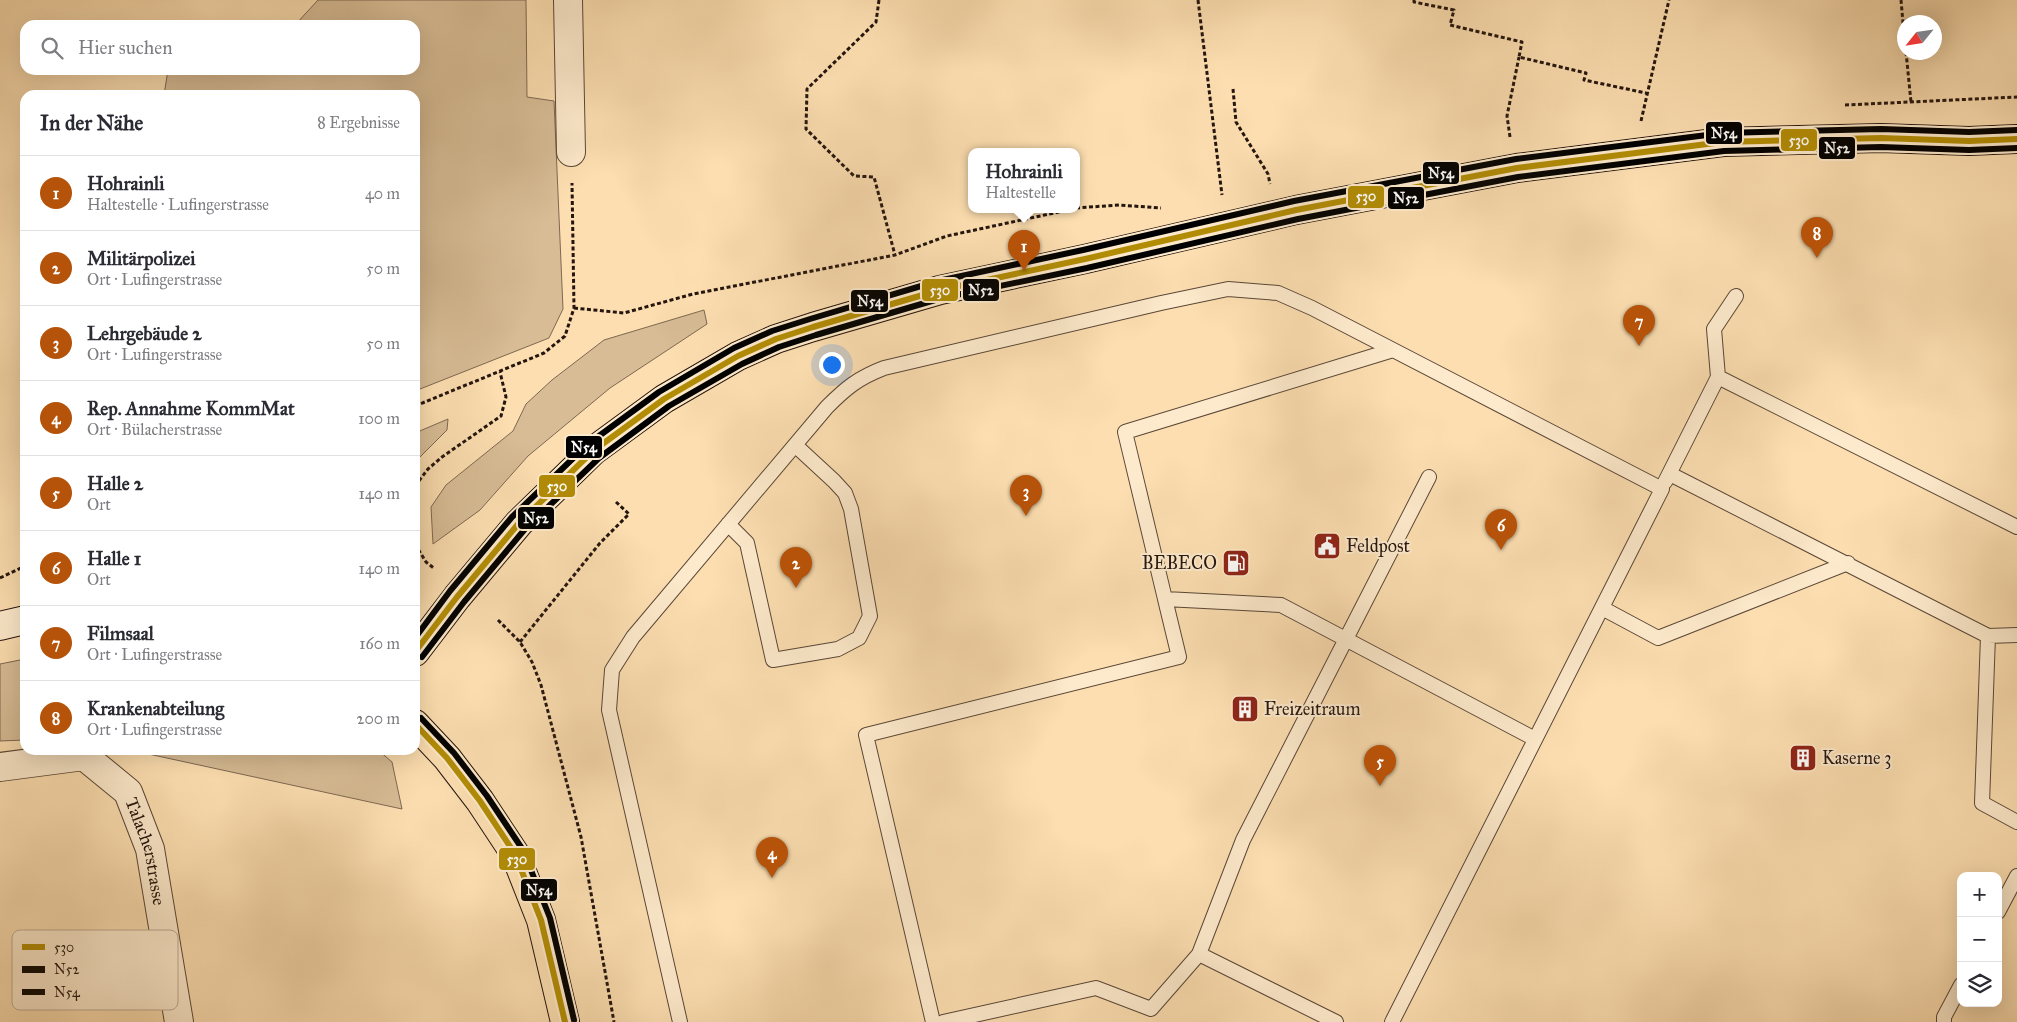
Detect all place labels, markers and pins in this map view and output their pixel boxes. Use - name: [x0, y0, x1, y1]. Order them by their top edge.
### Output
- pin: 8: [1801, 217, 1833, 258]
- pin: 1: [1008, 230, 1040, 271]
- pin: 7: [1623, 305, 1655, 346]
- pin: 3: [1010, 475, 1042, 516]
- pin: 6: [1485, 509, 1517, 550]
- public building icon: Feldpost: [1312, 531, 1342, 561]
- place label: Feldpost: [1346, 535, 1410, 557]
- pin: 2: [780, 547, 812, 588]
- fuel station icon: BEBECO: [1221, 548, 1251, 578]
- place label: BEBECO: [1142, 552, 1217, 574]
- building icon: Freizeitraum: [1230, 694, 1260, 724]
- place label: Freizeitraum: [1264, 698, 1361, 720]
- building icon: Kaserne 3: [1788, 743, 1818, 773]
- pin: 5: [1364, 745, 1396, 786]
- place label: Kaserne 3: [1822, 747, 1892, 769]
- pin: 4: [756, 837, 788, 878]

